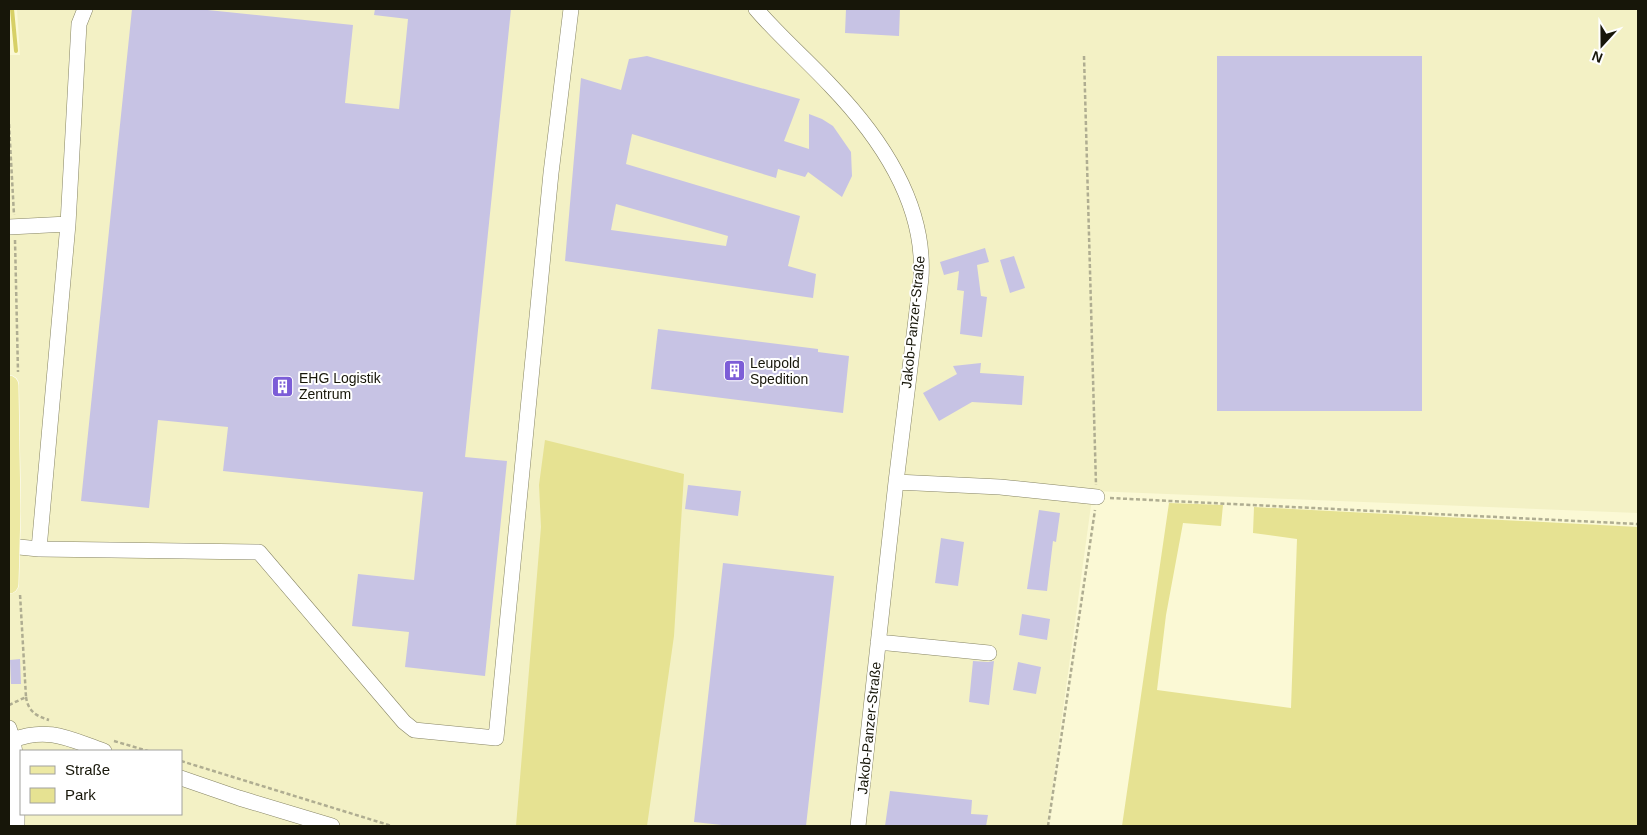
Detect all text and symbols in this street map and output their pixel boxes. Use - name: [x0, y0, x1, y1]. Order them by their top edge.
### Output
- north arrow: [1577, 20, 1627, 70]
- text: N: [1590, 48, 1605, 66]
- street label: Jakob-Panzer-Straße: [898, 255, 928, 389]
- place label: Leupold Spedition: [750, 355, 808, 387]
- building icon: Leupold Spedition: [722, 359, 746, 383]
- place label: EHG Logistik Zentrum: [299, 370, 382, 402]
- building icon: EHG Logistik Zentrum: [271, 374, 295, 398]
- street label: Jakob-Panzer-Straße: [854, 661, 884, 795]
- legend: [20, 750, 182, 815]
- text: Straße: [65, 761, 110, 778]
- text: Park: [65, 786, 96, 803]

